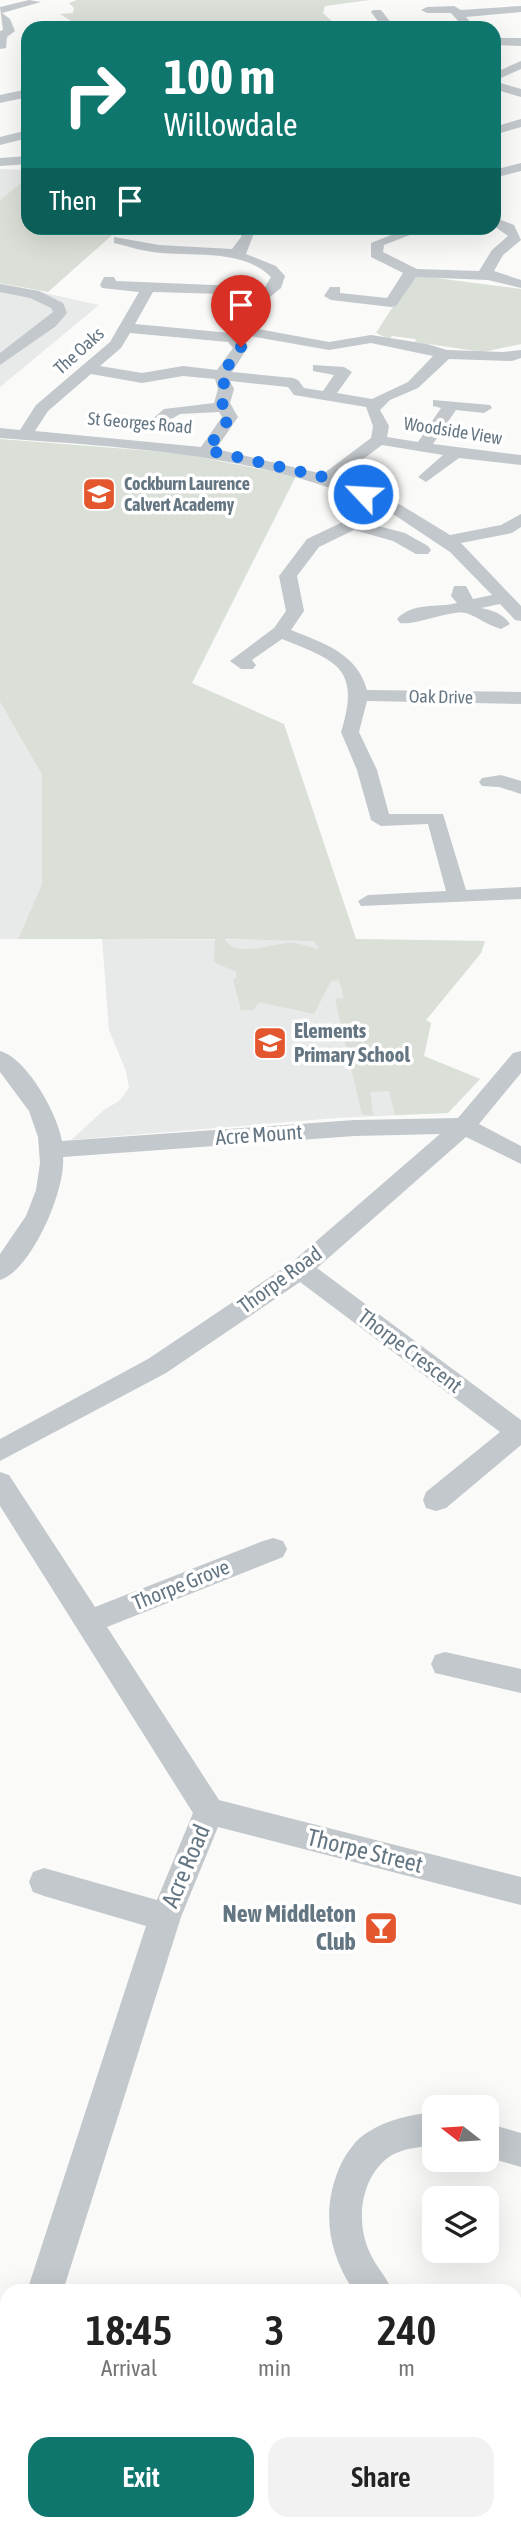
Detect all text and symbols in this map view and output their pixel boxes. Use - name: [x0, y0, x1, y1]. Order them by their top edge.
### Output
- text: 100 m: [164, 48, 275, 104]
- icon: right: [49, 49, 140, 140]
- text: Willowdale: [164, 106, 297, 143]
- icon: arrive: [111, 182, 149, 220]
- text: Then: [49, 186, 97, 216]
- pin: [211, 275, 271, 347]
- icon: arrive: [222, 286, 260, 324]
- street label: The Oaks: [49, 323, 108, 379]
- street label: St Georges Road: [87, 407, 193, 438]
- street label: Woodside View: [402, 412, 504, 449]
- position arrow: [326, 457, 400, 531]
- place label: Cockburn Laurence Calvert Academy: [124, 473, 250, 515]
- school or university icon: Cockburn Laurence Calvert Academy: [80, 475, 118, 513]
- street label: Oak Drive: [409, 685, 473, 708]
- place label: Elements Primary School: [294, 1018, 410, 1066]
- school or university icon: Elements Primary School: [251, 1024, 289, 1062]
- street label: Acre Mount: [215, 1119, 303, 1149]
- street label: Thorpe Road: [233, 1241, 326, 1318]
- street label: Thorpe Crescent: [354, 1303, 467, 1397]
- street label: Thorpe Grove: [129, 1554, 233, 1614]
- street label: Acre Road: [156, 1820, 215, 1911]
- street label: Thorpe Street: [304, 1823, 426, 1878]
- place label: New Middleton Club: [223, 1900, 356, 1955]
- bar icon: New Middleton Club: [362, 1909, 400, 1947]
- north arrow: [422, 2095, 499, 2172]
- map controls: [422, 2095, 499, 2263]
- button: layers: [422, 2186, 499, 2263]
- text: 18:45: [86, 2306, 172, 2354]
- text: 3: [265, 2306, 284, 2354]
- text: 240: [377, 2306, 436, 2354]
- text: Arrival: [101, 2355, 157, 2381]
- text: min: [258, 2355, 291, 2381]
- text: m: [398, 2355, 415, 2381]
- button: Exit: [28, 2437, 254, 2517]
- button: Share: [268, 2437, 494, 2517]

